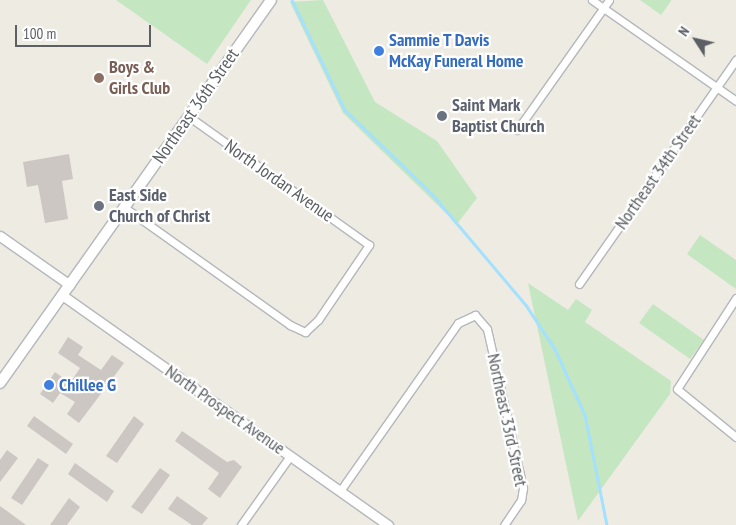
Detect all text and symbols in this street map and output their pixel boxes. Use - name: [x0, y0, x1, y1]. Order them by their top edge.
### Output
- scale bar: [18, 15, 154, 47]
- north arrow: [671, 15, 721, 65]
- text: N: [674, 23, 693, 40]
- text: 100 m: [23, 24, 56, 43]
- place label: Sammie T Davis McKay Funeral Home: [389, 30, 524, 72]
- street label: Northeast 36th Street: [148, 44, 244, 168]
- marker: Sammie T Davis McKay Funeral Home: [373, 45, 385, 57]
- place label: Boys & Girls Club: [109, 57, 170, 100]
- marker: Boys & Girls Club: [93, 72, 105, 84]
- place label: Saint Mark Baptist Church: [452, 95, 545, 138]
- marker: Saint Mark Baptist Church: [436, 110, 448, 122]
- street label: Northeast 34th Street: [610, 110, 706, 234]
- street label: North Jordan Avenue: [220, 135, 338, 227]
- place label: East Side Church of Christ: [109, 185, 210, 228]
- marker: East Side Church of Christ: [93, 200, 105, 212]
- street label: Northeast 33rd Street: [482, 352, 532, 488]
- street label: North Prospect Avenue: [161, 361, 289, 459]
- place label: Chillee G: [59, 374, 116, 396]
- marker: Chillee G: [43, 379, 55, 391]

